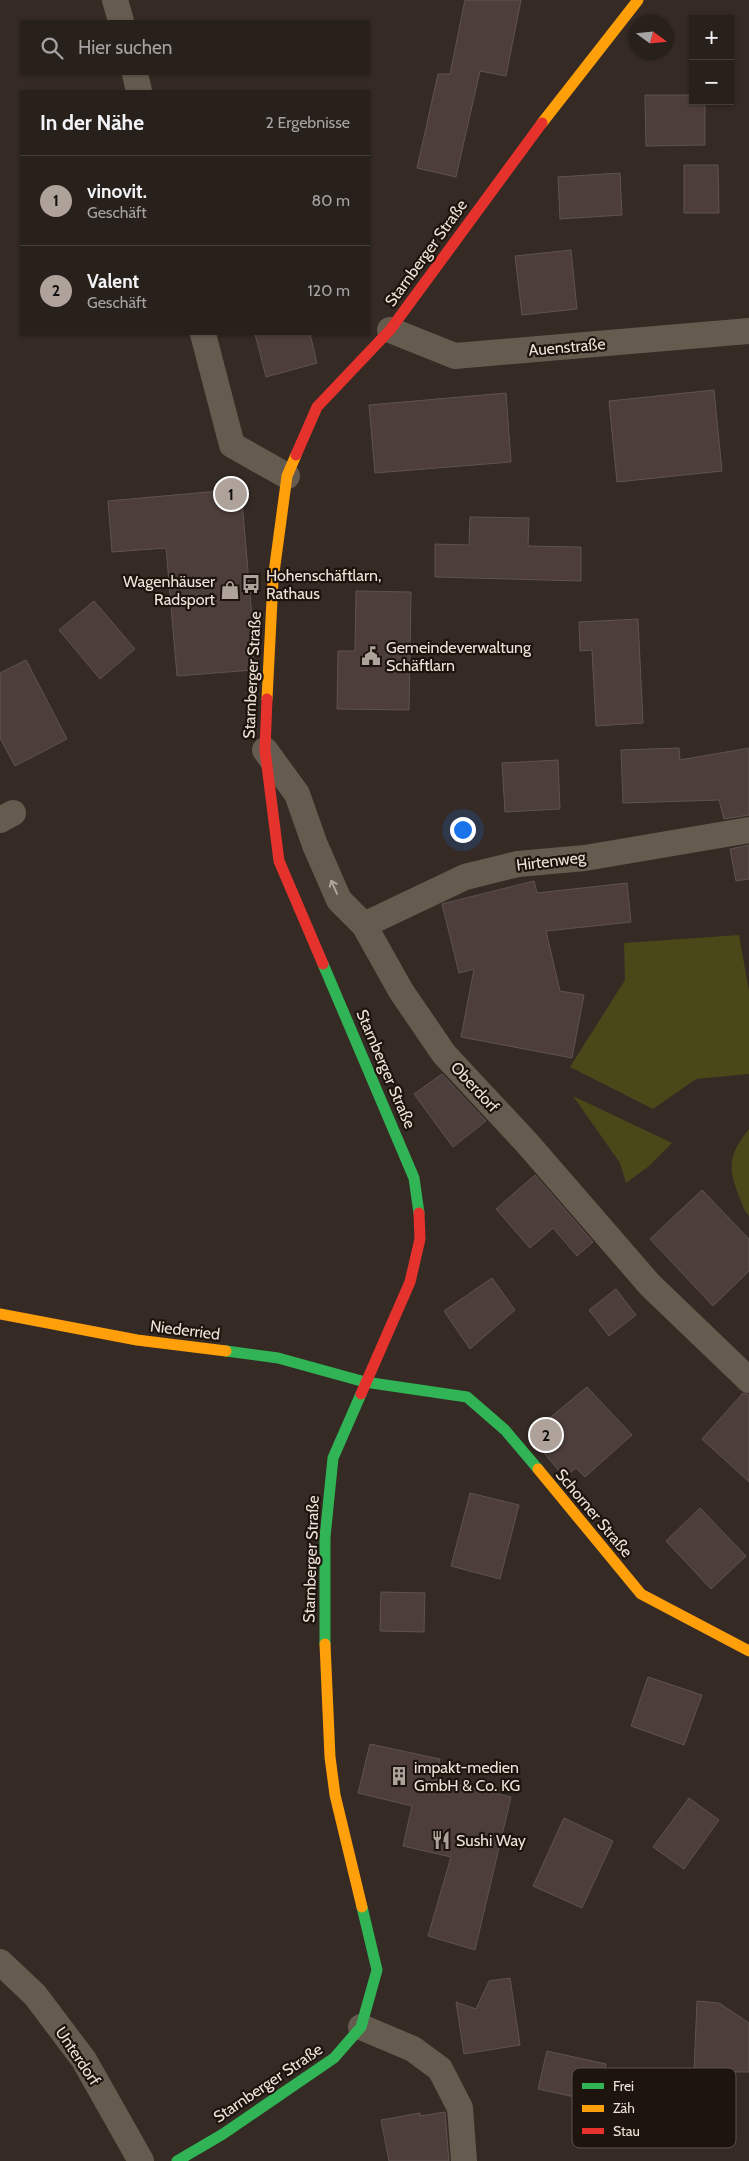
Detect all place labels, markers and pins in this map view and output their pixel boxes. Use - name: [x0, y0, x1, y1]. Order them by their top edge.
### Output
- pin: 1: [215, 475, 247, 513]
- place label: Hohenschäftlarn, Rathaus: [266, 566, 381, 603]
- place label: Wagenhäuser Radsport: [123, 572, 216, 609]
- bus stop icon: Hohenschäftlarn, Rathaus: [240, 573, 262, 595]
- shop icon: Wagenhäuser Radsport: [219, 579, 241, 601]
- place label: Gemeindeverwaltung Schäftlarn: [386, 638, 532, 675]
- public building icon: Gemeindeverwaltung Schäftlarn: [360, 645, 382, 667]
- pin: 2: [530, 1416, 562, 1454]
- place label: impakt-medien GmbH & Co. KG: [414, 1758, 520, 1795]
- building icon: impakt-medien GmbH & Co. KG: [388, 1765, 410, 1787]
- restaurant icon: Sushi Way: [430, 1829, 452, 1851]
- place label: Sushi Way: [456, 1831, 526, 1850]

